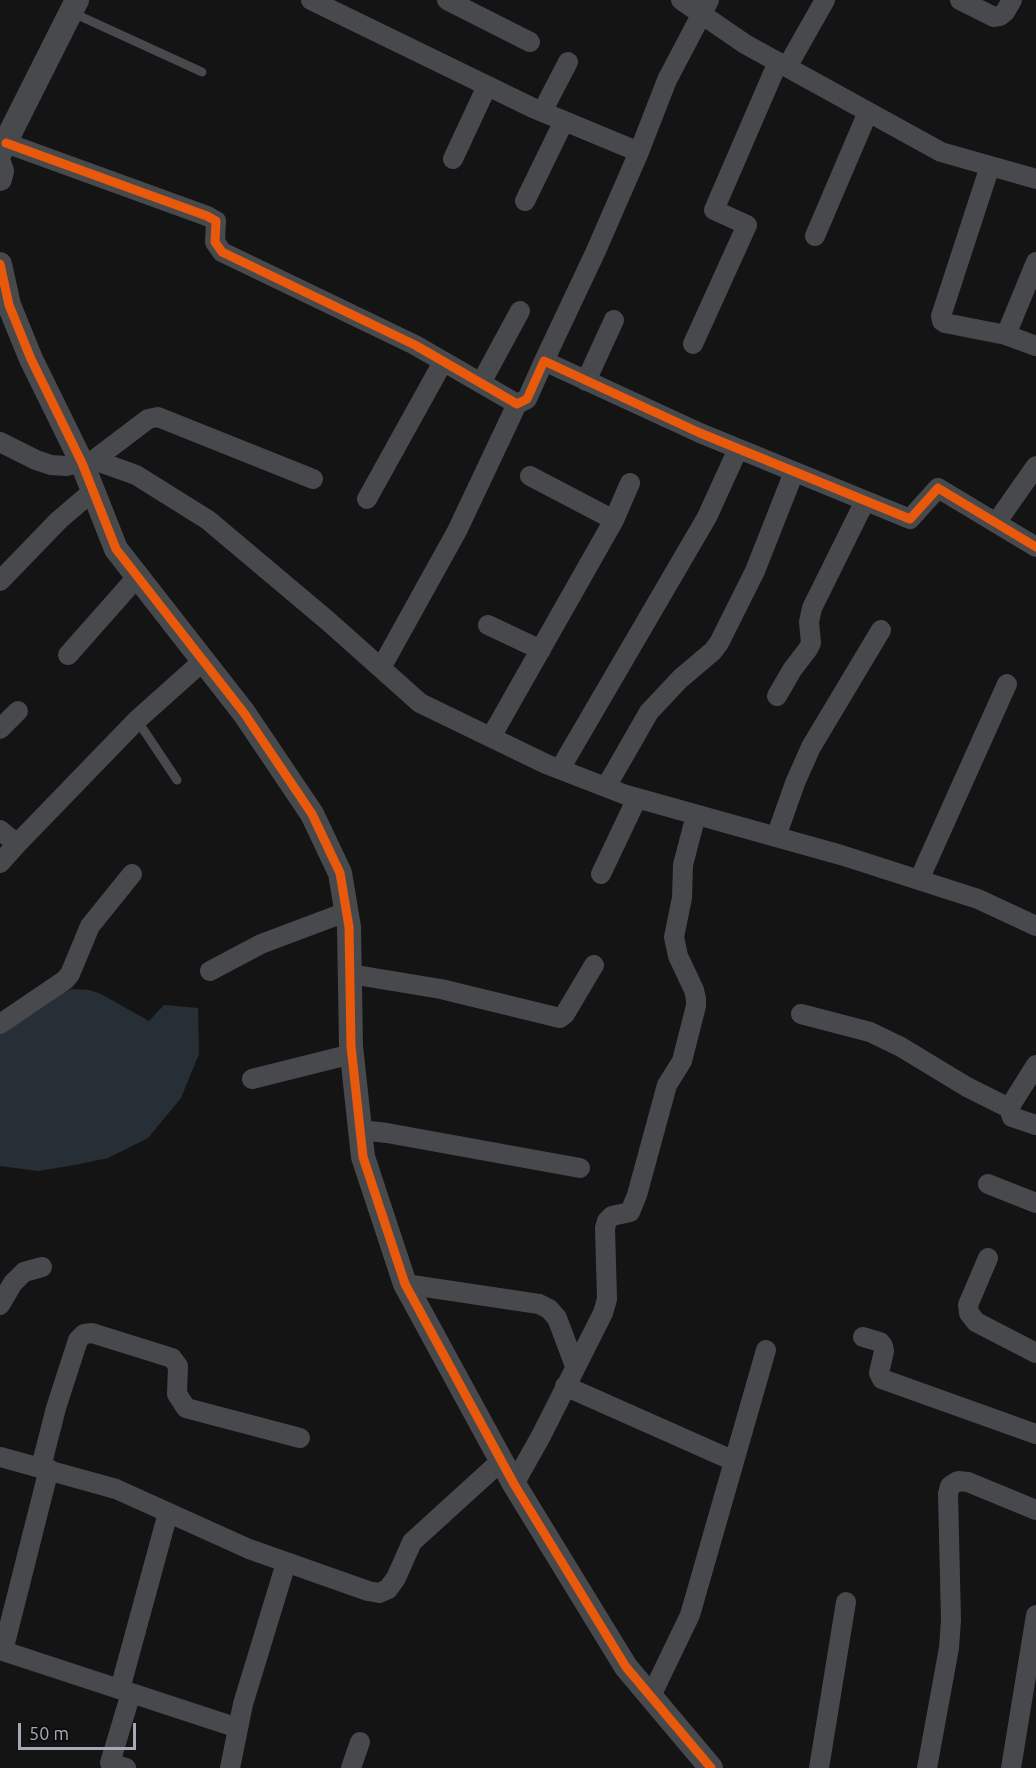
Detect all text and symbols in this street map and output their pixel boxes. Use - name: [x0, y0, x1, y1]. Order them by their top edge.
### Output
- scale bar: [21, 1711, 140, 1749]
- text: 50 m: [29, 1723, 69, 1743]

